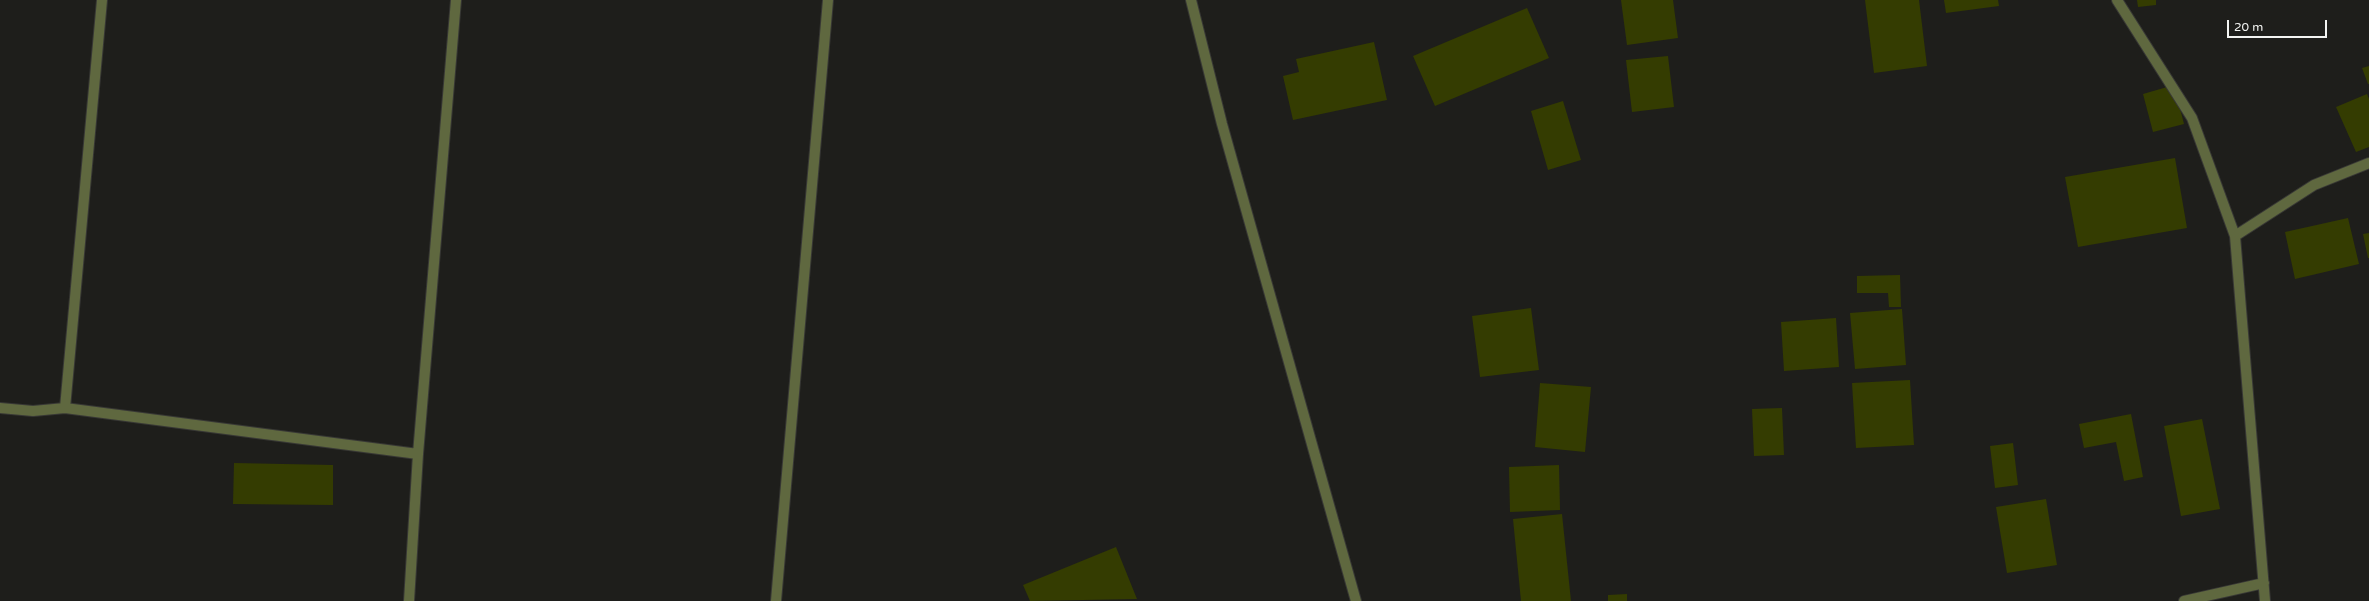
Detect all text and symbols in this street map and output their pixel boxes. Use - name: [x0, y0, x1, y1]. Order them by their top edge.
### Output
- scale bar: [2229, 12, 2329, 38]
- text: 20 m: [2234, 20, 2263, 34]

